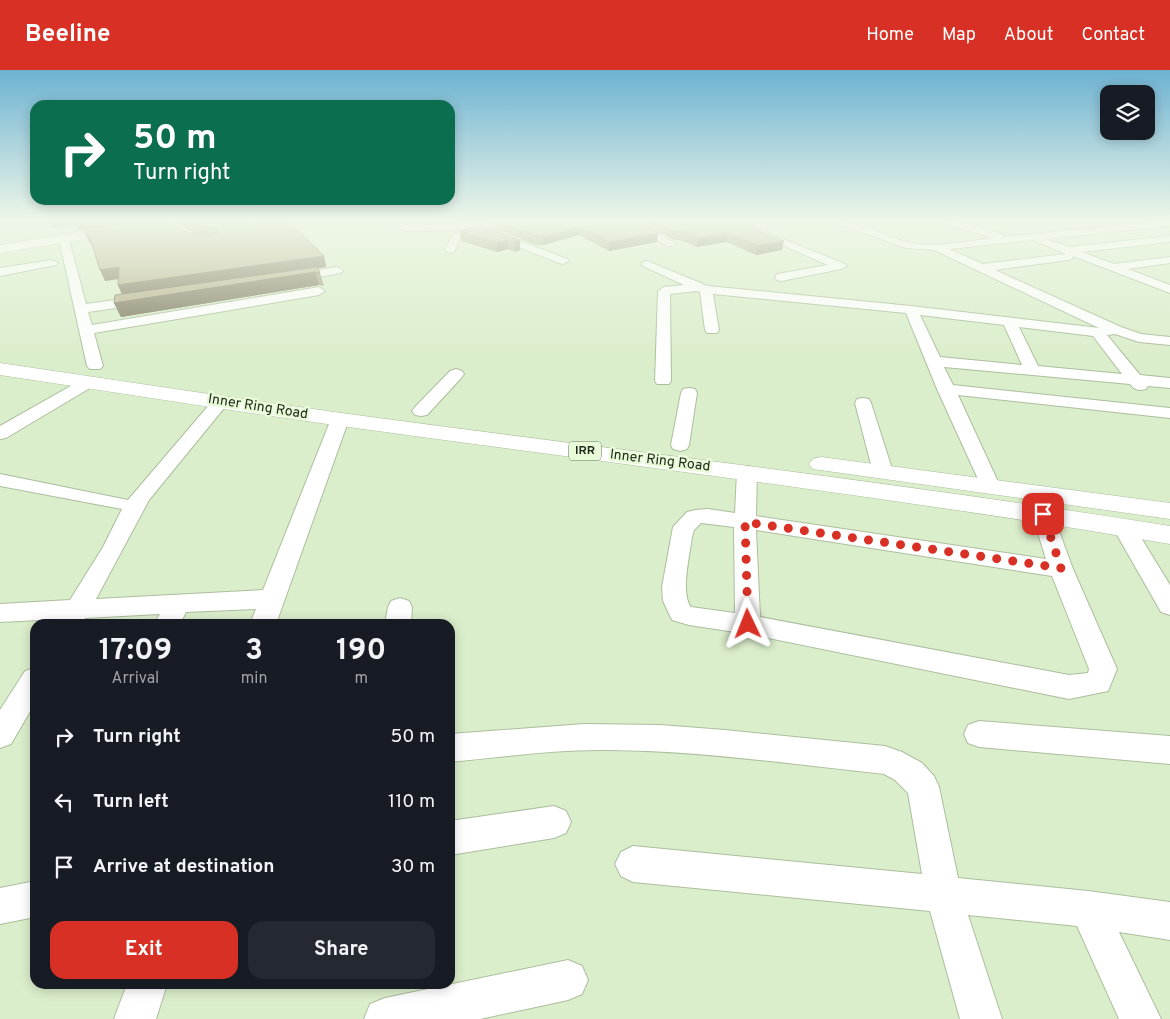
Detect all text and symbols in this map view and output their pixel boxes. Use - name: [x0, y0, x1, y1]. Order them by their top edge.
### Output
- text: Beeline: [25, 20, 110, 50]
- text: Home: [866, 24, 914, 47]
- text: Map: [942, 24, 976, 47]
- text: About: [1004, 24, 1053, 47]
- text: Contact: [1081, 24, 1145, 47]
- map controls: [1100, 85, 1155, 140]
- button: layers: [1100, 85, 1155, 140]
- text: 50 m: [133, 117, 217, 161]
- icon: right: [50, 120, 115, 185]
- text: Turn right: [133, 160, 230, 187]
- street label: Inner Ring Road: [207, 391, 309, 423]
- road number: IRR: [569, 442, 601, 461]
- street label: Inner Ring Road: [609, 446, 711, 476]
- pin: [1022, 493, 1064, 535]
- icon: arrive: [1029, 500, 1057, 528]
- position arrow: [721, 597, 773, 649]
- text: 17:09: [99, 633, 172, 670]
- text: 3: [245, 633, 263, 670]
- text: 190: [336, 633, 386, 670]
- text: Arrival: [112, 669, 159, 689]
- text: min: [241, 669, 267, 689]
- text: m: [354, 669, 368, 689]
- icon: right: [50, 723, 78, 751]
- text: Turn right: [93, 725, 181, 749]
- text: 50 m: [390, 725, 435, 749]
- icon: left: [50, 788, 78, 816]
- text: Turn left: [93, 790, 169, 814]
- text: 110 m: [388, 790, 435, 814]
- icon: arrive: [50, 853, 78, 881]
- text: Arrive at destination: [93, 855, 274, 879]
- text: 30 m: [391, 855, 435, 879]
- button: Exit: [50, 921, 238, 979]
- button: Share: [248, 921, 435, 979]

